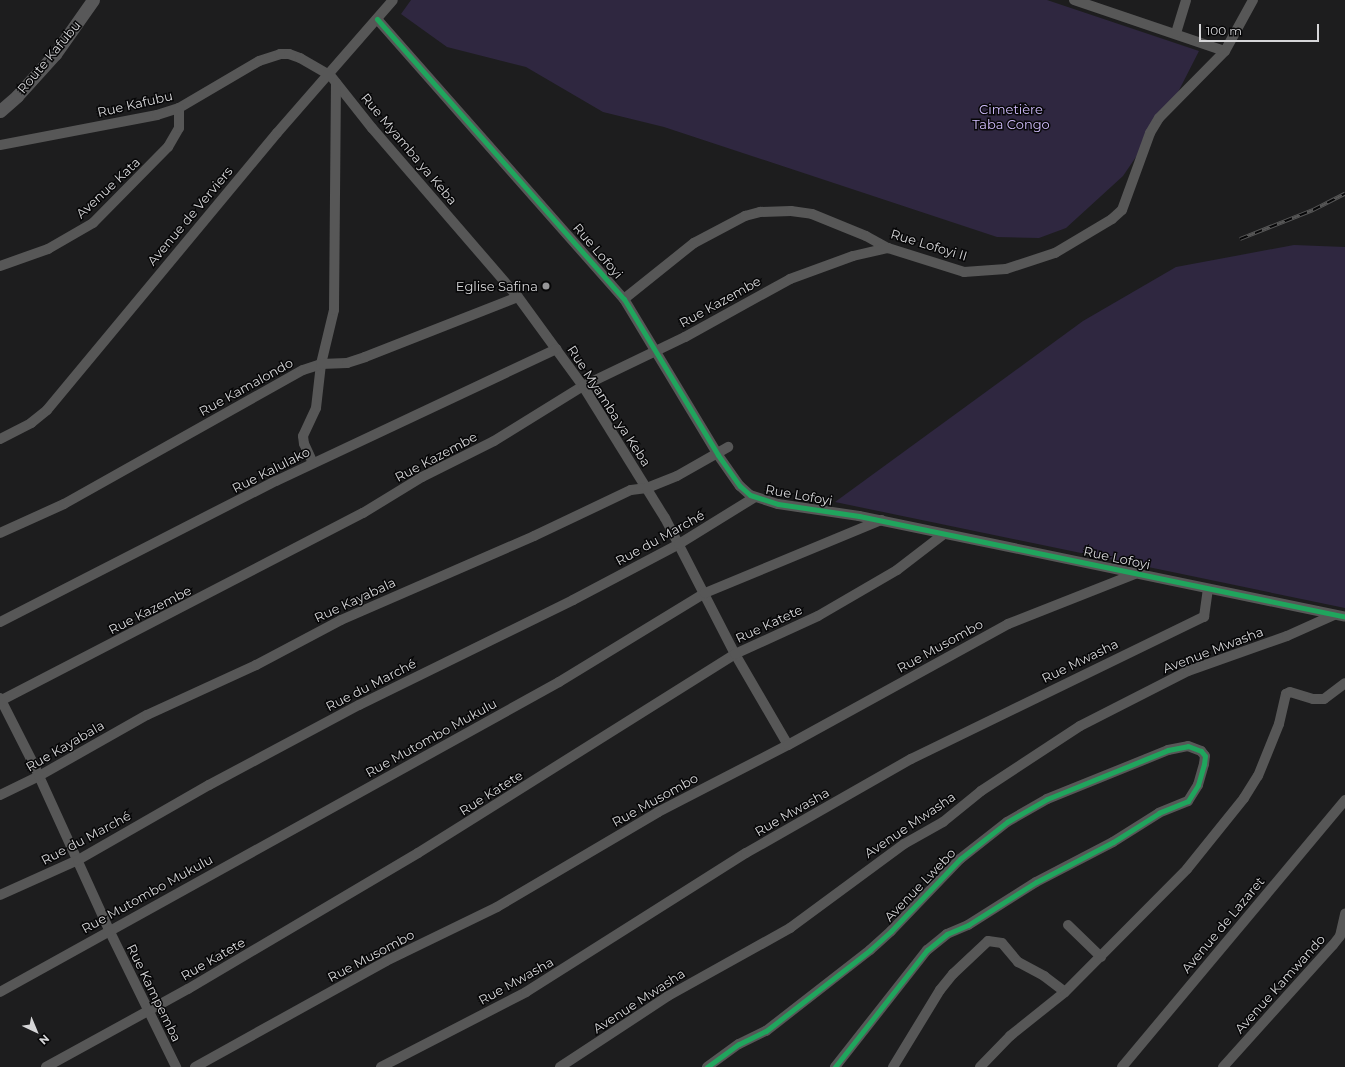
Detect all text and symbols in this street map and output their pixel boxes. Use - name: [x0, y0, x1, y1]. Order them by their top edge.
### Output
- scale bar: [1201, 16, 1321, 42]
- street label: Route Kafubu: [14, 18, 84, 96]
- text: 100 m: [1206, 23, 1242, 38]
- street label: Rue Kafubu: [96, 88, 174, 120]
- street label: Rue Myamba ya Keba: [358, 90, 460, 208]
- park label: Cimetière Taba Congo: [972, 102, 1050, 133]
- street label: Avenue Kata: [73, 154, 143, 222]
- street label: Avenue de Verviers: [144, 163, 236, 269]
- street label: Rue Lofoyi: [570, 220, 626, 282]
- street label: Rue Lofoyi II: [889, 226, 969, 264]
- street label: Rue Kazembe: [676, 273, 764, 331]
- place label: Eglise Safina: [456, 278, 538, 294]
- marker: Eglise Safina: [541, 281, 551, 291]
- street label: Rue Myamba ya Keba: [564, 343, 654, 469]
- street label: Rue Kamalondo: [196, 355, 296, 419]
- street label: Rue Kazembe: [392, 429, 480, 485]
- street label: Rue Kalulako: [230, 444, 312, 496]
- street label: Rue Lofoyi: [764, 481, 834, 509]
- street label: Rue du Marché: [613, 507, 707, 569]
- street label: Rue Lofoyi: [1082, 543, 1152, 573]
- street label: Rue Kayabala: [312, 574, 398, 626]
- street label: Rue Kazembe: [106, 582, 194, 638]
- street label: Rue Katete: [733, 602, 805, 646]
- street label: Rue Musombo: [894, 616, 986, 676]
- street label: Avenue Mwasha: [1160, 624, 1266, 676]
- street label: Rue Mwasha: [1039, 636, 1121, 686]
- street label: Rue du Marché: [323, 656, 419, 714]
- street label: Rue Mutombo Mukulu: [363, 695, 499, 781]
- street label: Rue Kayabala: [23, 717, 107, 775]
- street label: Rue Katete: [456, 767, 526, 819]
- street label: Rue Musombo: [609, 770, 701, 830]
- street label: Rue Mwasha: [752, 784, 832, 840]
- street label: Avenue Mwasha: [861, 789, 959, 861]
- street label: Rue du Marché: [38, 808, 134, 868]
- street label: Avenue Lwebo: [881, 845, 959, 925]
- street label: Rue Mutombo Mukulu: [79, 851, 215, 937]
- street label: Avenue de Lazaret: [1178, 874, 1268, 976]
- street label: Rue Musombo: [325, 927, 417, 985]
- street label: Avenue Kamwando: [1232, 931, 1328, 1037]
- street label: Rue Katete: [178, 934, 248, 984]
- street label: Rue Kampemba: [124, 942, 184, 1044]
- street label: Rue Mwasha: [476, 954, 556, 1008]
- street label: Avenue Mwasha: [590, 965, 688, 1037]
- north arrow: [16, 1011, 56, 1051]
- text: N: [36, 1032, 52, 1048]

